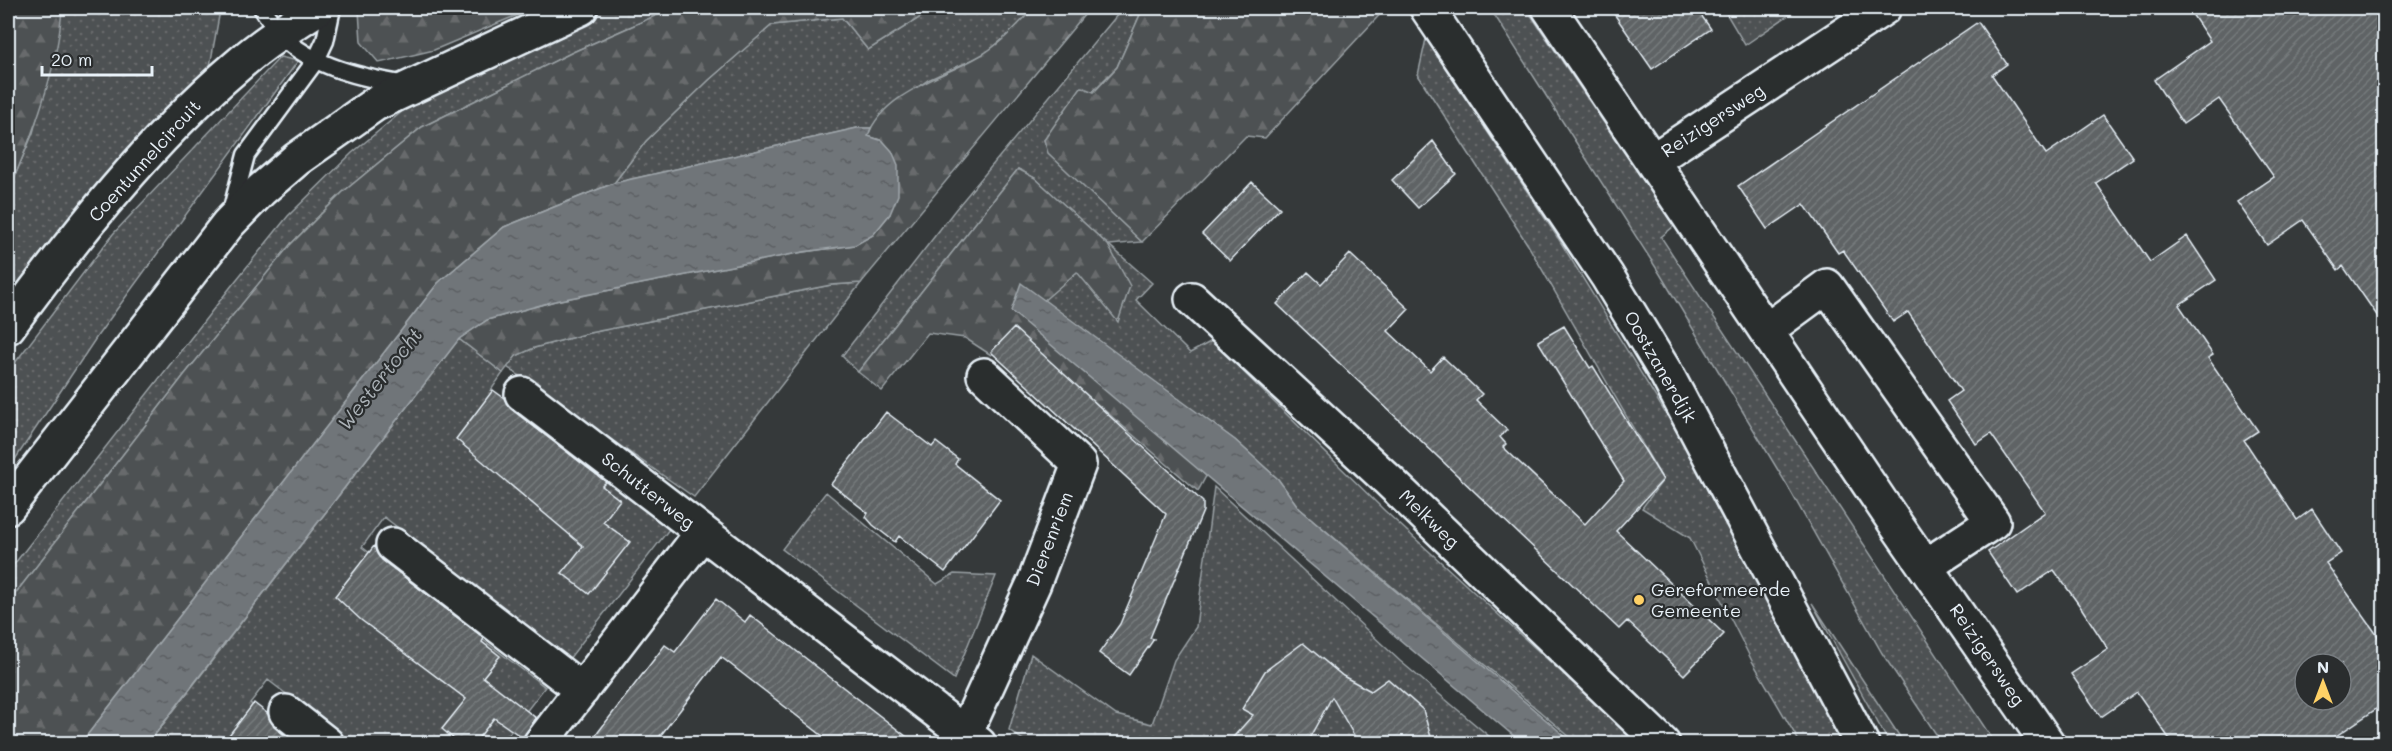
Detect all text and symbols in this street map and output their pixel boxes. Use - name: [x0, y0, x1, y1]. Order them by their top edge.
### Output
- scale bar: [42, 39, 152, 77]
- text: 20 m: [51, 47, 92, 71]
- street label: Reizigersweg: [1656, 78, 1769, 163]
- street label: Coentunnelcircuit: [83, 94, 206, 227]
- street label: Oostzanerdijk: [1619, 306, 1703, 427]
- water label: Westertocht: [331, 322, 427, 435]
- street label: Schutterweg: [597, 446, 700, 534]
- street label: Melkweg: [1394, 484, 1465, 553]
- street label: Dierenriem: [1020, 488, 1078, 589]
- place label: Gereformeerde Gemeente: [1651, 577, 1791, 622]
- marker: Gereformeerde Gemeente: [1632, 593, 1646, 607]
- street label: Reizigersweg: [1945, 599, 2031, 710]
- north arrow: [2293, 652, 2353, 712]
- text: N: [2317, 656, 2329, 677]

